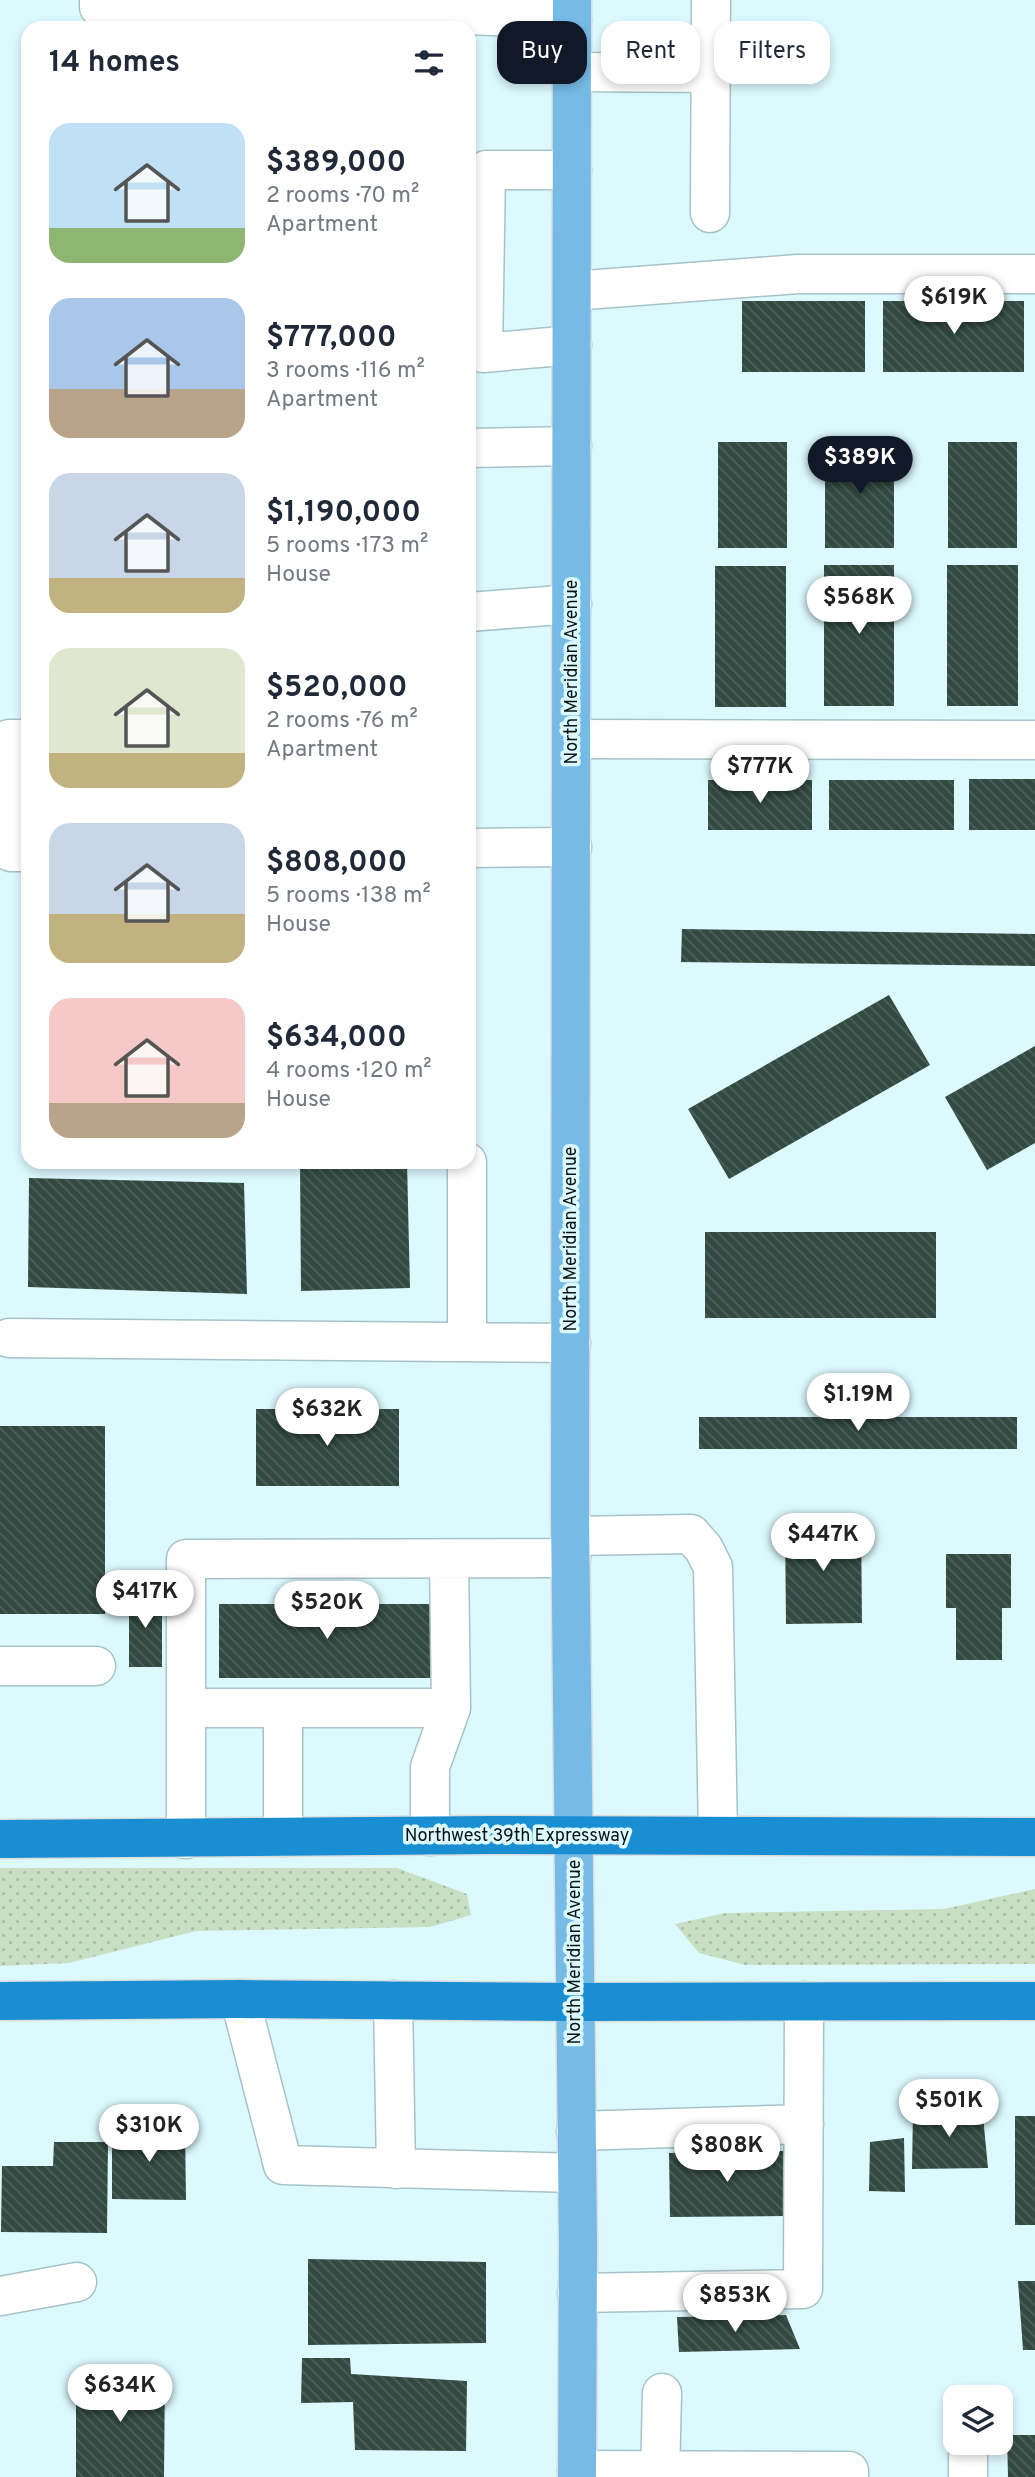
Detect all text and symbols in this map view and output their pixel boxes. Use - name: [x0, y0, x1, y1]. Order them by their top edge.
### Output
- chip: Buy: [497, 21, 587, 84]
- chip: Rent: [601, 21, 700, 84]
- chip: Filters: [714, 21, 830, 84]
- icon: filters: [410, 44, 448, 82]
- text: 14 homes: [49, 45, 180, 82]
- text: $389,000: [266, 145, 406, 182]
- icon: home: [105, 151, 189, 235]
- text: 2 rooms · 70 m²: [266, 182, 419, 211]
- text: Apartment: [266, 211, 378, 240]
- pin: $619K: [905, 276, 1003, 336]
- text: $619K: [920, 284, 988, 313]
- text: $777,000: [266, 320, 397, 357]
- icon: home: [105, 326, 189, 410]
- text: 3 rooms · 116 m²: [266, 357, 425, 386]
- text: Apartment: [266, 386, 378, 415]
- pin: $389K: [811, 436, 909, 496]
- text: $389K: [824, 444, 896, 473]
- text: $1,190,000: [266, 495, 421, 532]
- icon: home: [105, 501, 189, 585]
- text: 5 rooms · 173 m²: [266, 532, 428, 561]
- text: House: [266, 561, 331, 590]
- pin: $568K: [810, 576, 908, 636]
- street label: North Meridian Avenue: [561, 580, 584, 764]
- text: $568K: [823, 584, 895, 613]
- text: $520,000: [266, 670, 407, 707]
- icon: home: [105, 676, 189, 760]
- text: 2 rooms · 76 m²: [266, 707, 418, 736]
- text: Apartment: [266, 736, 378, 765]
- pin: $777K: [711, 746, 809, 805]
- text: $777K: [726, 753, 794, 782]
- text: $808,000: [266, 845, 407, 882]
- icon: home: [105, 851, 189, 935]
- text: 5 rooms · 138 m²: [266, 882, 431, 911]
- text: House: [266, 911, 331, 940]
- text: $634,000: [266, 1020, 407, 1057]
- icon: home: [105, 1026, 189, 1110]
- text: 4 rooms · 120 m²: [266, 1057, 432, 1086]
- text: House: [266, 1086, 331, 1115]
- street label: North Meridian Avenue: [560, 1147, 583, 1331]
- pin: $1.19M: [801, 1374, 915, 1433]
- text: $1.19M: [823, 1381, 893, 1410]
- pin: $632K: [278, 1388, 376, 1448]
- text: $632K: [291, 1396, 363, 1425]
- pin: $447K: [774, 1514, 872, 1573]
- text: $447K: [787, 1521, 859, 1550]
- pin: $417K: [96, 1570, 194, 1630]
- text: $417K: [112, 1578, 178, 1607]
- pin: $520K: [278, 1582, 376, 1641]
- text: $520K: [290, 1589, 364, 1618]
- street label: Northwest 39th Expressway: [405, 1825, 629, 1848]
- street label: North Meridian Avenue: [564, 1860, 587, 2044]
- pin: $501K: [900, 2080, 998, 2139]
- text: $501K: [915, 2087, 983, 2116]
- pin: $310K: [100, 2104, 198, 2164]
- text: $310K: [115, 2112, 183, 2141]
- pin: $808K: [678, 2124, 776, 2184]
- text: $808K: [690, 2132, 764, 2161]
- pin: $853K: [686, 2274, 784, 2334]
- text: $853K: [699, 2282, 771, 2311]
- pin: $634K: [71, 2364, 169, 2424]
- text: $634K: [84, 2372, 156, 2401]
- map controls: [943, 2385, 1013, 2455]
- button: layers: [943, 2385, 1013, 2455]

